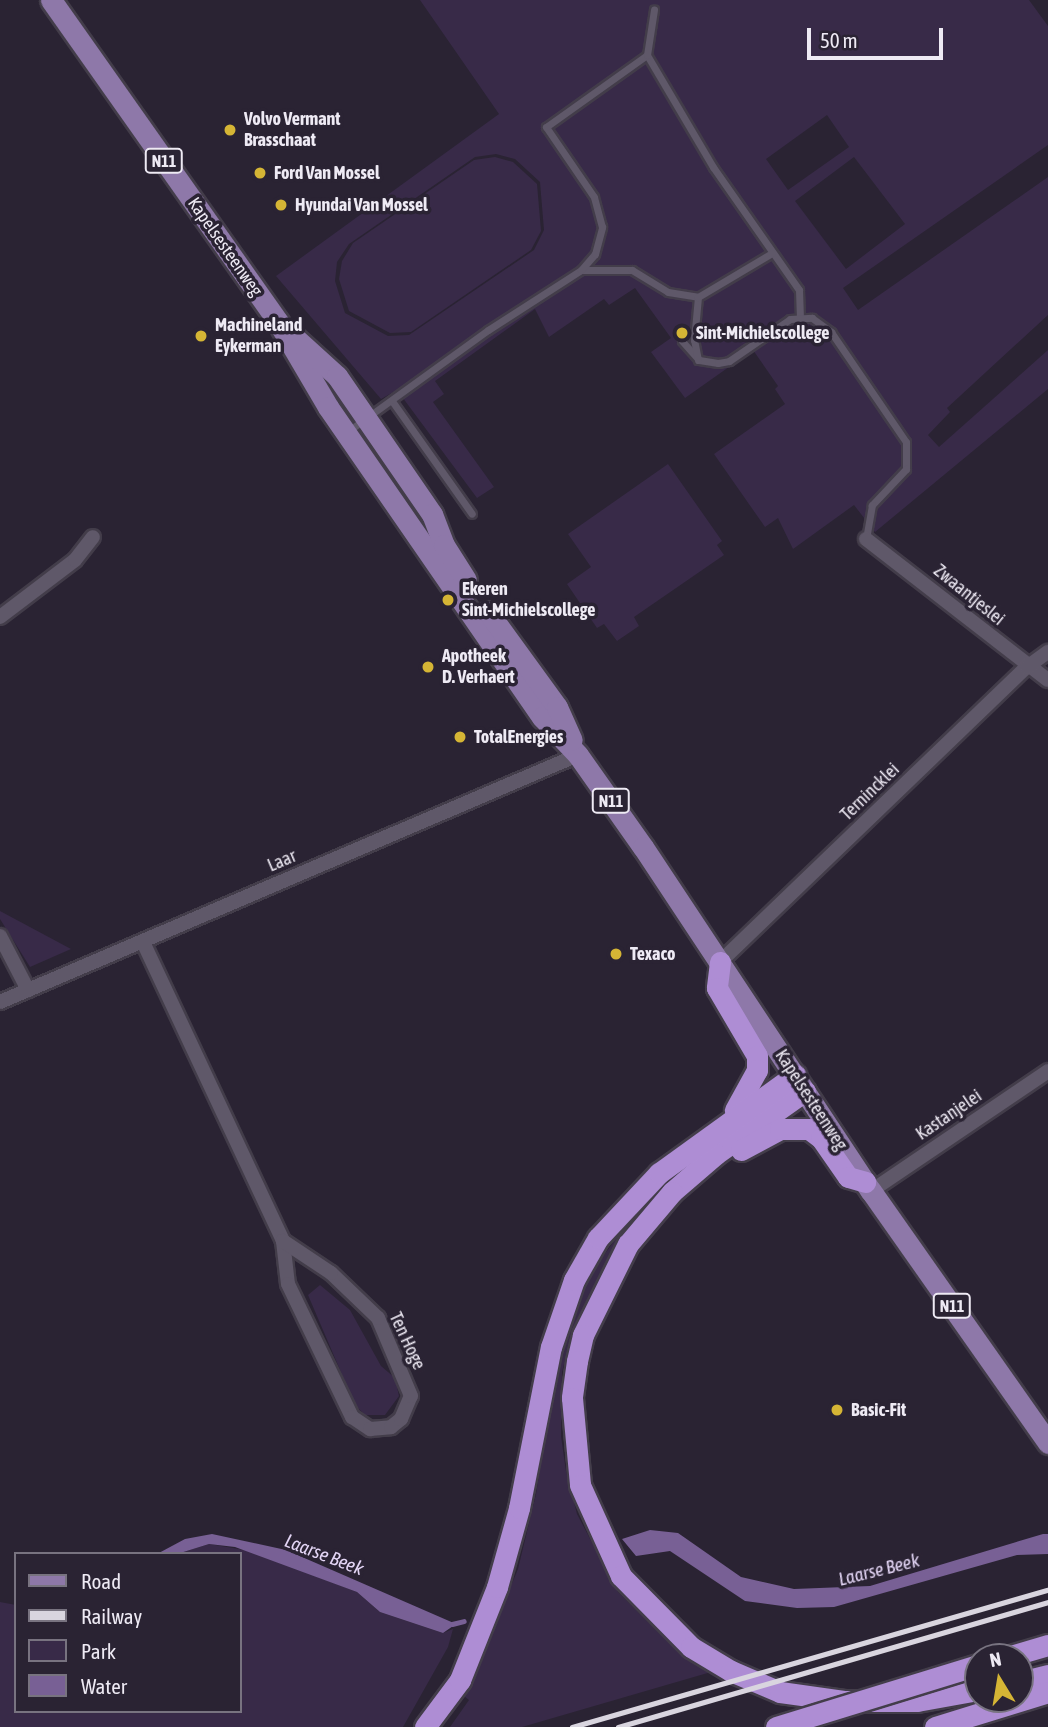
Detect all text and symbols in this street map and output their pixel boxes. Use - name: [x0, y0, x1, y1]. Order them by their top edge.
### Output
- scale bar: [810, 14, 946, 58]
- text: 50 m: [820, 28, 858, 52]
- place label: Volvo Vermant Brasschaat: [244, 109, 340, 152]
- marker: Volvo Vermant Brasschaat: [222, 122, 238, 138]
- road number: N11: [145, 148, 183, 174]
- place label: Ford Van Mossel: [274, 162, 380, 184]
- marker: Ford Van Mossel: [252, 165, 268, 181]
- street label: Kapelsesteenweg: [183, 193, 267, 301]
- place label: Hyundai Van Mossel: [295, 194, 428, 216]
- marker: Hyundai Van Mossel: [273, 197, 289, 213]
- place label: Machineland Eykerman: [215, 315, 302, 358]
- place label: Sint-Michielscollege: [696, 322, 829, 344]
- marker: Sint-Michielscollege: [674, 325, 690, 341]
- marker: Machineland Eykerman: [193, 328, 209, 344]
- street label: Zwaantjeslei: [929, 560, 1009, 630]
- place label: Ekeren Sint-Michielscollege: [462, 579, 595, 622]
- marker: Ekeren Sint-Michielscollege: [440, 592, 456, 608]
- place label: Apotheek D. Verhaert: [442, 646, 515, 688]
- marker: Apotheek D. Verhaert: [420, 659, 436, 675]
- place label: TotalEnergies: [474, 726, 563, 748]
- marker: TotalEnergies: [452, 729, 468, 745]
- street label: Ternincklei: [836, 759, 904, 825]
- road number: N11: [592, 788, 630, 814]
- street label: Laar: [264, 845, 300, 877]
- place label: Texaco: [630, 943, 676, 965]
- marker: Texaco: [608, 946, 624, 962]
- street label: Kapelsesteenweg: [770, 1046, 852, 1154]
- street label: Kastanjelei: [912, 1085, 986, 1145]
- road number: N11: [933, 1294, 971, 1318]
- street label: Ten Hoge: [384, 1309, 430, 1373]
- place label: Basic-Fit: [851, 1399, 906, 1421]
- marker: Basic-Fit: [829, 1402, 845, 1418]
- water label: Laarse Beek: [281, 1530, 367, 1580]
- water label: Laarse Beek: [836, 1549, 922, 1591]
- legend: [14, 1552, 242, 1713]
- text: Road: [81, 1569, 121, 1593]
- text: Railway: [81, 1604, 142, 1628]
- text: Park: [81, 1639, 116, 1663]
- north arrow: [964, 1643, 1034, 1713]
- text: N: [988, 1647, 1003, 1671]
- text: Water: [81, 1674, 127, 1698]

